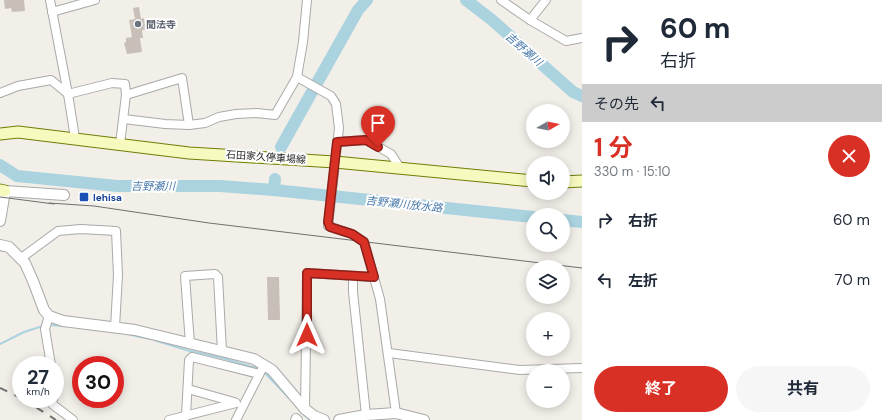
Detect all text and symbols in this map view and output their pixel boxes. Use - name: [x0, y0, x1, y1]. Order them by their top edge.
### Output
- text: 60 m: [660, 10, 730, 47]
- icon: right: [594, 16, 646, 68]
- place label: 聞法寺: [146, 18, 176, 31]
- marker: 聞法寺: [133, 19, 143, 29]
- water label: 吉野瀬川: [503, 29, 546, 69]
- text: 右折: [660, 49, 696, 73]
- icon: left: [647, 92, 669, 114]
- text: その先: [594, 94, 639, 114]
- north arrow: [526, 104, 570, 148]
- map controls: [526, 104, 570, 408]
- pin: [361, 106, 395, 147]
- icon: arrive: [367, 112, 389, 134]
- text: 1 分: [594, 132, 632, 163]
- button: close: [828, 135, 870, 177]
- street label: 石田家久停車場線: [226, 148, 306, 166]
- button: sound: [526, 156, 570, 200]
- text: 330 m · 15:10: [594, 163, 670, 180]
- water label: 吉野瀬川: [131, 179, 176, 193]
- marker: Iehisa: [78, 191, 90, 203]
- place label: Iehisa: [93, 191, 122, 204]
- water label: 吉野瀬川放水路: [365, 193, 444, 215]
- button: search: [526, 208, 570, 252]
- icon: right: [594, 209, 616, 231]
- text: 60 m: [833, 210, 870, 230]
- text: 右折: [628, 211, 658, 231]
- button: layers: [526, 260, 570, 304]
- icon: left: [594, 269, 616, 291]
- text: 70 m: [835, 270, 870, 290]
- text: 左折: [628, 271, 658, 291]
- button: +: [526, 312, 570, 356]
- position arrow: [286, 314, 328, 356]
- speed limit sign: 30: [72, 356, 124, 408]
- text: 27: [27, 364, 49, 390]
- button: −: [526, 364, 570, 408]
- button: 終了: [594, 366, 728, 412]
- button: 共有: [736, 366, 870, 412]
- text: km/h: [26, 385, 50, 398]

